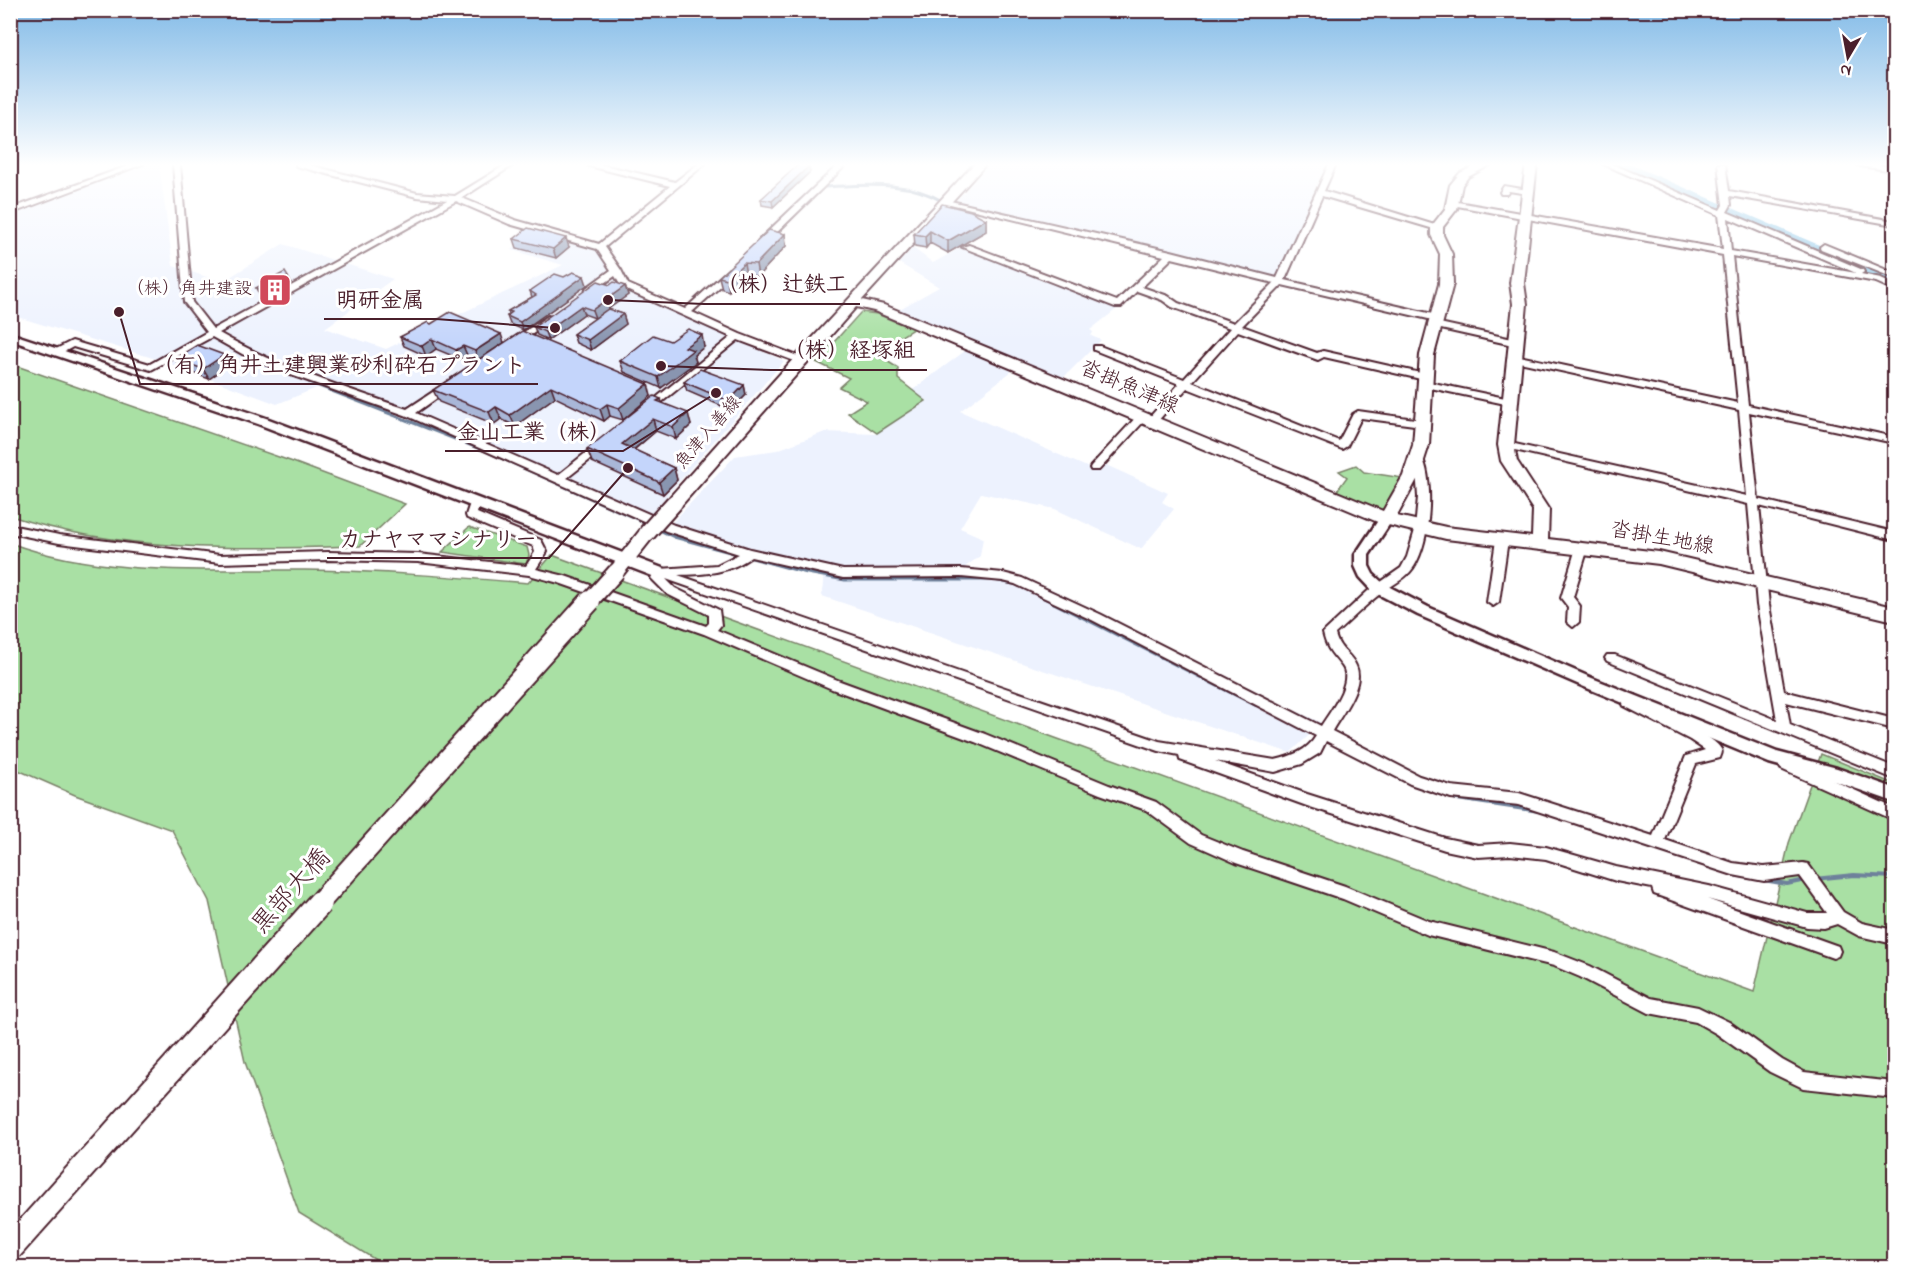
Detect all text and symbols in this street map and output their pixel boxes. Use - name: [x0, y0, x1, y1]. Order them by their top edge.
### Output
- north arrow: [1818, 27, 1878, 87]
- text: N: [1838, 57, 1853, 83]
- callout: （株）辻鉄工: [704, 264, 860, 304]
- text: （株）辻鉄工: [716, 270, 848, 302]
- building icon: （株）角井建設: [257, 272, 293, 308]
- place label: （株）角井建設: [126, 277, 252, 303]
- callout: 明研金属: [324, 279, 436, 319]
- text: 明研金属: [336, 286, 424, 318]
- callout: （株）経塚組: [771, 330, 927, 370]
- text: （株）経塚組: [783, 336, 915, 368]
- callout: （有）角井土建興業砂利砕石プラント: [140, 344, 538, 384]
- text: （有）角井土建興業砂利砕石プラント: [152, 351, 526, 383]
- street label: 沓掛魚津線: [1075, 354, 1183, 422]
- street label: 魚津入善線: [670, 391, 748, 475]
- callout: 金山工業（株）: [445, 411, 623, 451]
- text: 金山工業（株）: [457, 418, 611, 450]
- street label: 沓掛生地線: [1608, 515, 1716, 563]
- callout: カナヤママシナリー: [327, 518, 549, 558]
- text: カナヤママシナリー: [339, 525, 537, 557]
- street label: 黒部大橋: [243, 841, 341, 943]

